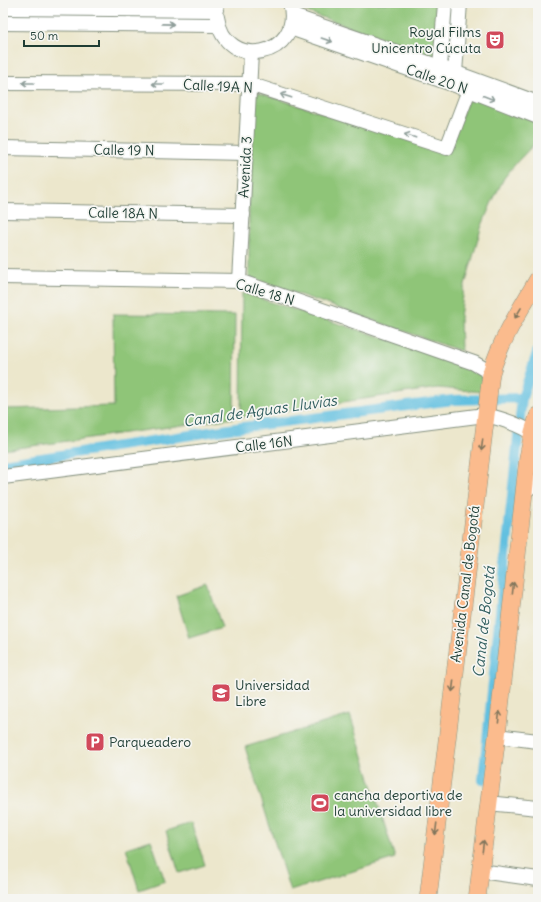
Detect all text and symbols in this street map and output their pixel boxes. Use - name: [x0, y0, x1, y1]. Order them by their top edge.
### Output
- one-way arrow: [161, 20, 174, 28]
- scale bar: [24, 22, 99, 48]
- place label: Royal Films Unicentro Cúcuta: [371, 23, 481, 57]
- text: 50 m: [30, 28, 59, 43]
- theatre icon: Royal Films Unicentro Cúcuta: [484, 29, 506, 51]
- one-way arrow: [321, 37, 333, 45]
- street label: Calle 20 N: [404, 60, 470, 98]
- street label: Calle 19A N: [183, 75, 253, 97]
- one-way arrow: [22, 79, 35, 87]
- one-way arrow: [152, 80, 165, 88]
- one-way arrow: [280, 92, 293, 99]
- one-way arrow: [483, 94, 495, 102]
- one-way arrow: [404, 132, 417, 139]
- street label: Avenida 3: [234, 136, 256, 198]
- street label: Calle 19 N: [93, 140, 155, 160]
- street label: Calle 18A N: [88, 203, 158, 223]
- street label: Calle 18 N: [233, 274, 297, 310]
- one-way arrow: [514, 307, 522, 319]
- water label: Canal de Aguas Lluvias: [182, 390, 339, 431]
- street label: Calle 16N: [234, 432, 294, 456]
- one-way arrow: [478, 438, 485, 451]
- street label: Avenida Canal de Bogotá: [447, 505, 483, 663]
- water label: Canal de Bogotá: [469, 566, 499, 678]
- one-way arrow: [510, 582, 517, 595]
- place label: Universidad Libre: [235, 676, 310, 710]
- one-way arrow: [449, 679, 457, 692]
- school or university icon: Universidad Libre: [210, 682, 232, 704]
- one-way arrow: [495, 711, 503, 724]
- parking icon: Parqueadero: [84, 731, 106, 753]
- place label: Parqueadero: [109, 733, 191, 751]
- place label: cancha deportiva de la universidad libre: [334, 786, 463, 820]
- sports icon: cancha deportiva de la universidad libre: [309, 792, 331, 814]
- one-way arrow: [432, 822, 440, 835]
- one-way arrow: [479, 840, 487, 853]

